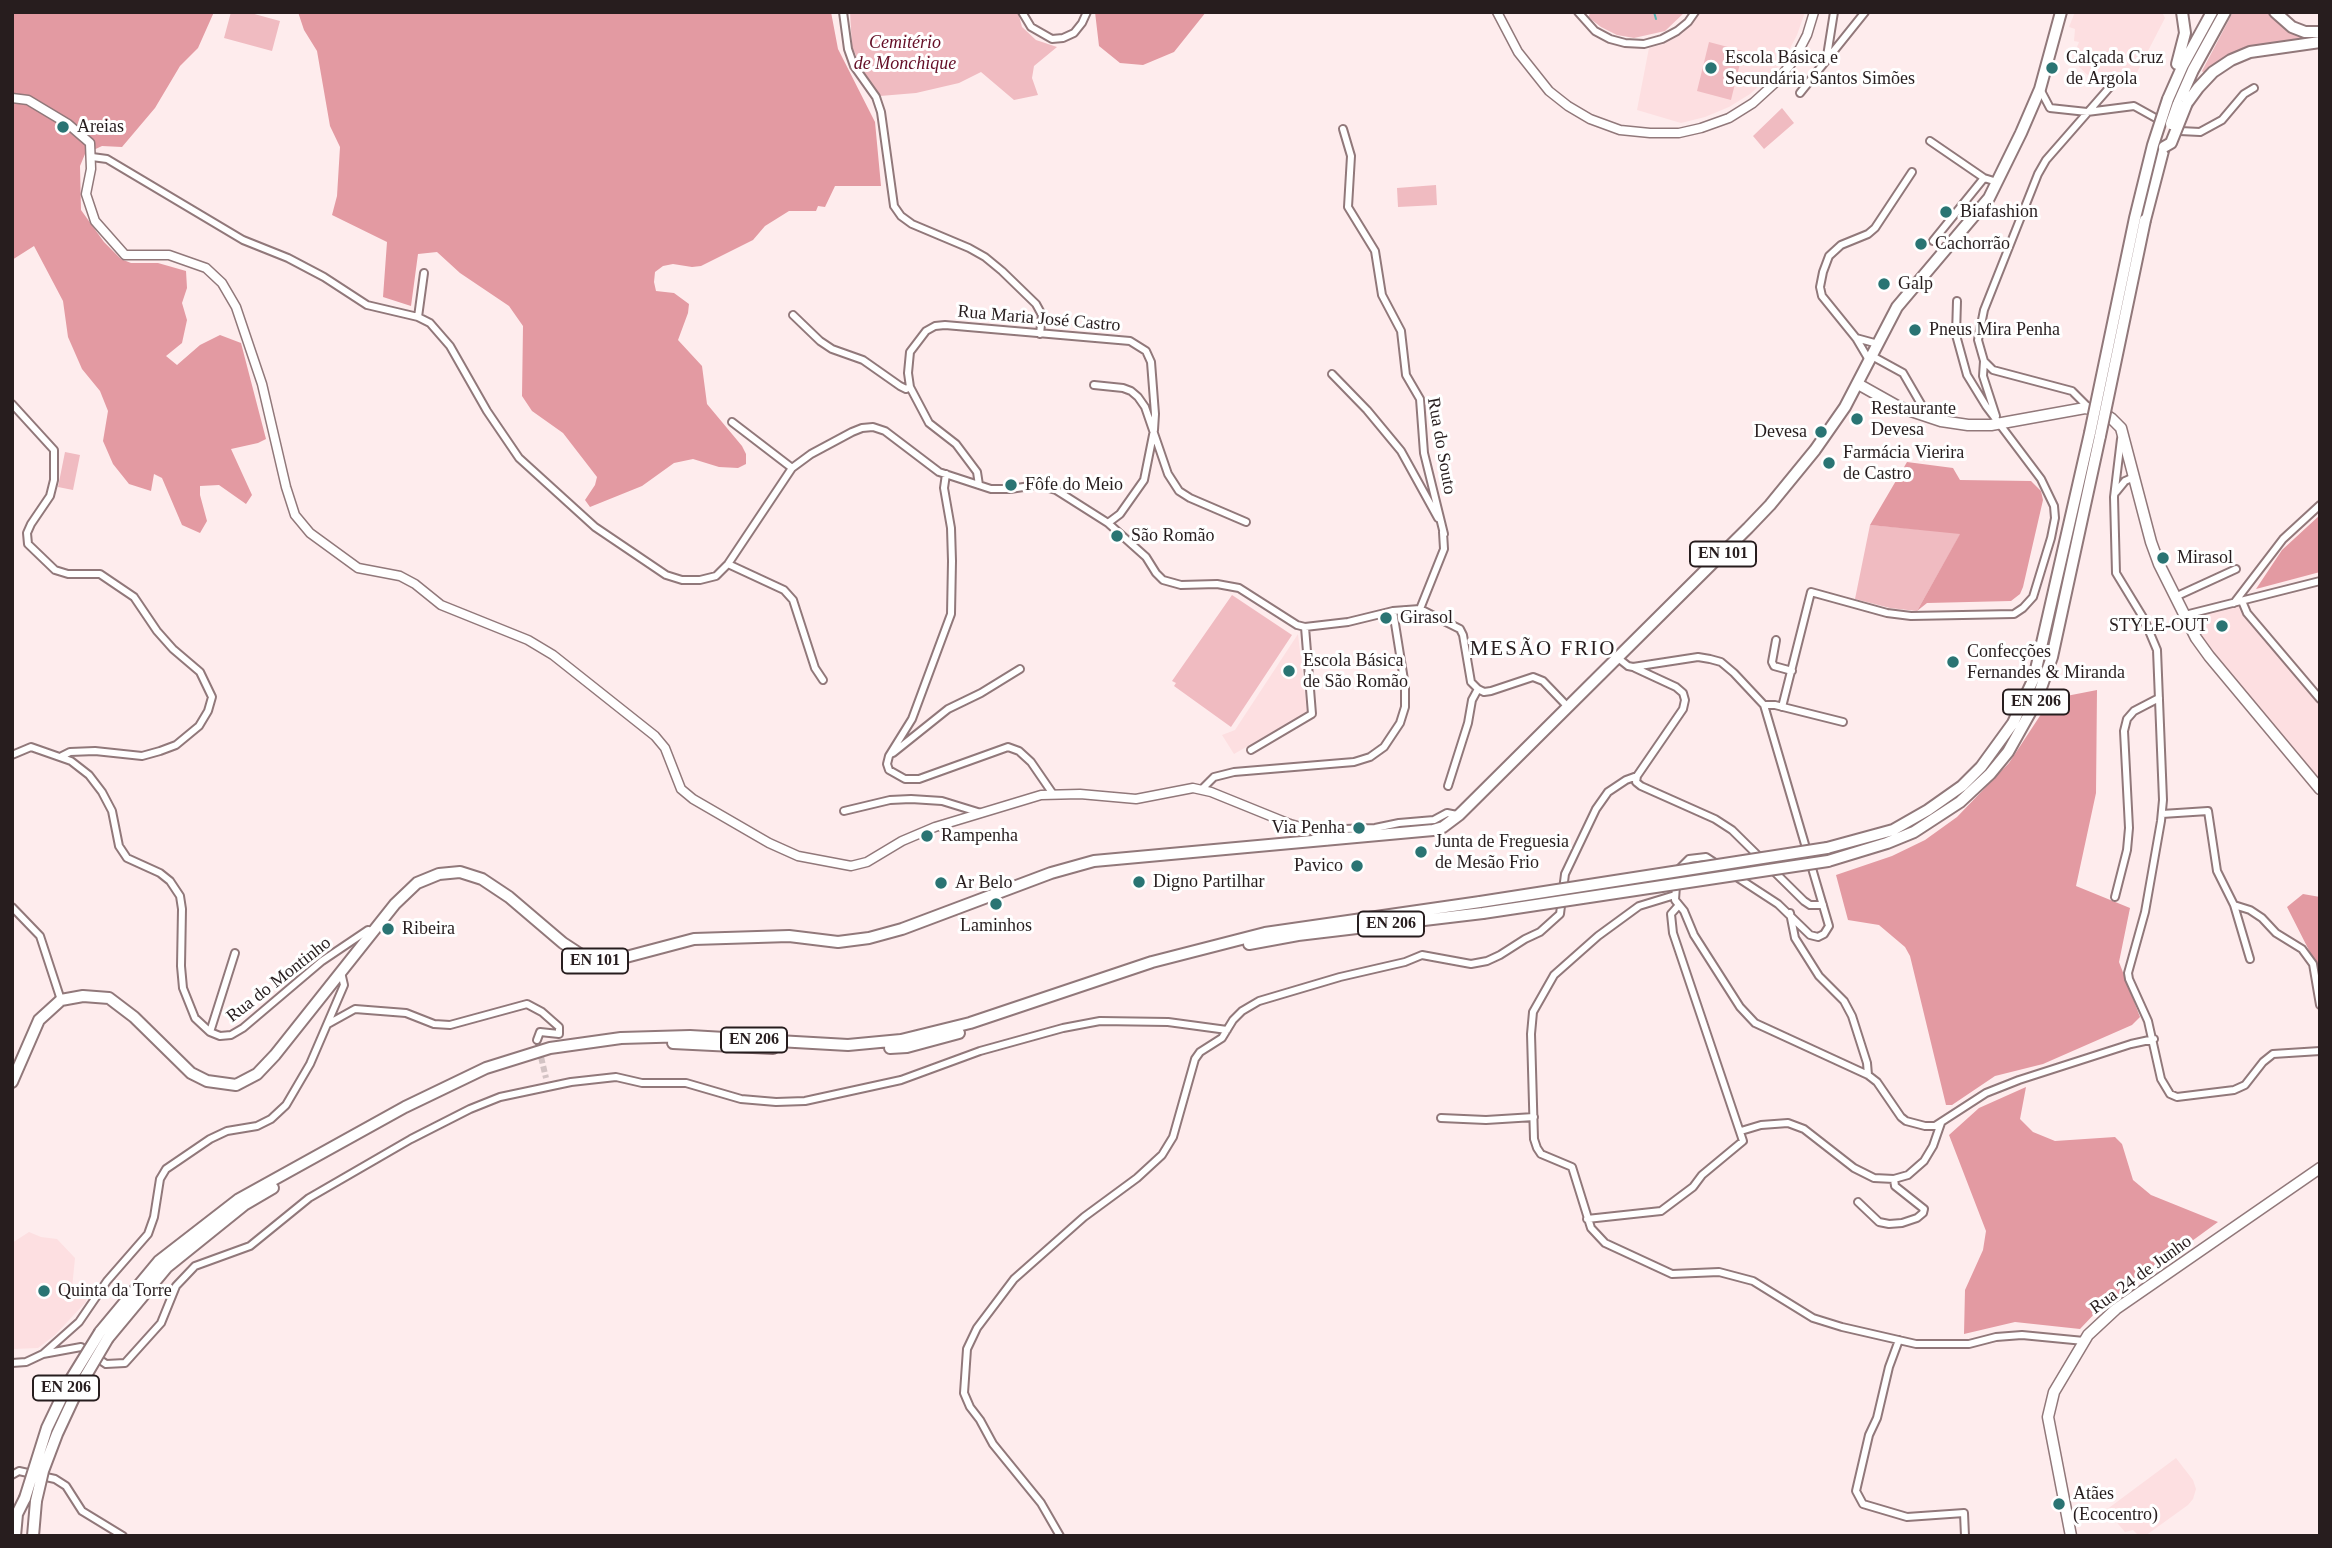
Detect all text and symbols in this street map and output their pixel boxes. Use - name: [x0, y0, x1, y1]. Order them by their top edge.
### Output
- park label: Cemitério de Monchique: [854, 32, 956, 74]
- place label: Escola Básica e Secundária Santos Simões: [1725, 47, 1915, 90]
- place label: Calçada Cruz de Argola: [2066, 47, 2163, 90]
- marker: Escola Básica e Secundária Santos Simões: [1703, 60, 1719, 76]
- marker: Calçada Cruz de Argola: [2044, 60, 2060, 76]
- place label: Areias: [77, 116, 124, 138]
- marker: Areias: [55, 119, 71, 135]
- place label: Biafashion: [1960, 201, 2038, 223]
- marker: Biafashion: [1938, 204, 1954, 220]
- place label: Cachorrão: [1935, 233, 2010, 255]
- marker: Cachorrão: [1913, 236, 1929, 252]
- place label: Galp: [1898, 273, 1933, 295]
- marker: Galp: [1876, 276, 1892, 292]
- street label: Rua Maria José Castro: [957, 301, 1121, 337]
- place label: Pneus Mira Penha: [1929, 319, 2060, 341]
- marker: Pneus Mira Penha: [1907, 322, 1923, 338]
- street label: Rua do Souto: [1422, 396, 1460, 496]
- place label: Restaurante Devesa: [1871, 398, 1956, 440]
- marker: Restaurante Devesa: [1849, 411, 1865, 427]
- place label: Devesa: [1754, 421, 1807, 443]
- marker: Devesa: [1813, 424, 1829, 440]
- place label: Farmácia Vierira de Castro: [1843, 442, 1964, 484]
- marker: Farmácia Vierira de Castro: [1821, 455, 1837, 471]
- place label: Fôfe do Meio: [1025, 474, 1123, 496]
- marker: Fôfe do Meio: [1003, 477, 1019, 493]
- place label: São Romão: [1131, 525, 1214, 547]
- marker: São Romão: [1109, 528, 1125, 544]
- road number: EN 101: [1690, 541, 1756, 566]
- place label: Mirasol: [2177, 547, 2233, 569]
- marker: Mirasol: [2155, 550, 2171, 566]
- place label: Girasol: [1400, 607, 1453, 629]
- marker: Girasol: [1378, 610, 1394, 626]
- place label: STYLE-OUT: [2109, 615, 2208, 637]
- marker: STYLE-OUT: [2214, 618, 2230, 634]
- district label: MESÃO FRIO: [1471, 636, 1615, 662]
- place label: Confecções Fernandes & Miranda: [1967, 641, 2125, 684]
- place label: Escola Básica de São Romão: [1303, 650, 1408, 692]
- marker: Confecções Fernandes & Miranda: [1945, 654, 1961, 670]
- marker: Escola Básica de São Romão: [1281, 663, 1297, 679]
- road number: EN 206: [2003, 690, 2069, 715]
- place label: Via Penha: [1272, 817, 1345, 839]
- marker: Via Penha: [1351, 820, 1367, 836]
- place label: Rampenha: [941, 825, 1018, 847]
- marker: Rampenha: [919, 828, 935, 844]
- place label: Junta de Freguesia de Mesão Frio: [1435, 831, 1569, 874]
- marker: Junta de Freguesia de Mesão Frio: [1413, 844, 1429, 860]
- place label: Pavico: [1294, 855, 1343, 877]
- marker: Pavico: [1349, 858, 1365, 874]
- place label: Digno Partilhar: [1153, 871, 1264, 893]
- place label: Ar Belo: [955, 872, 1012, 894]
- marker: Digno Partilhar: [1131, 874, 1147, 890]
- marker: Ar Belo: [933, 875, 949, 891]
- marker: Laminhos: [988, 896, 1004, 912]
- road number: EN 206: [1358, 912, 1424, 936]
- place label: Laminhos: [960, 915, 1032, 937]
- place label: Ribeira: [402, 918, 455, 940]
- marker: Ribeira: [380, 921, 396, 937]
- street label: Rua do Montinho: [222, 932, 336, 1028]
- road number: EN 101: [562, 948, 628, 973]
- road number: EN 206: [721, 1028, 787, 1052]
- street label: Rua 24 de Junho: [2086, 1231, 2196, 1319]
- place label: Quinta da Torre: [58, 1280, 172, 1302]
- marker: Quinta da Torre: [36, 1283, 52, 1299]
- road number: EN 206: [33, 1376, 99, 1400]
- place label: Atães (Ecocentro): [2073, 1483, 2158, 1526]
- marker: Atães (Ecocentro): [2051, 1496, 2067, 1512]

